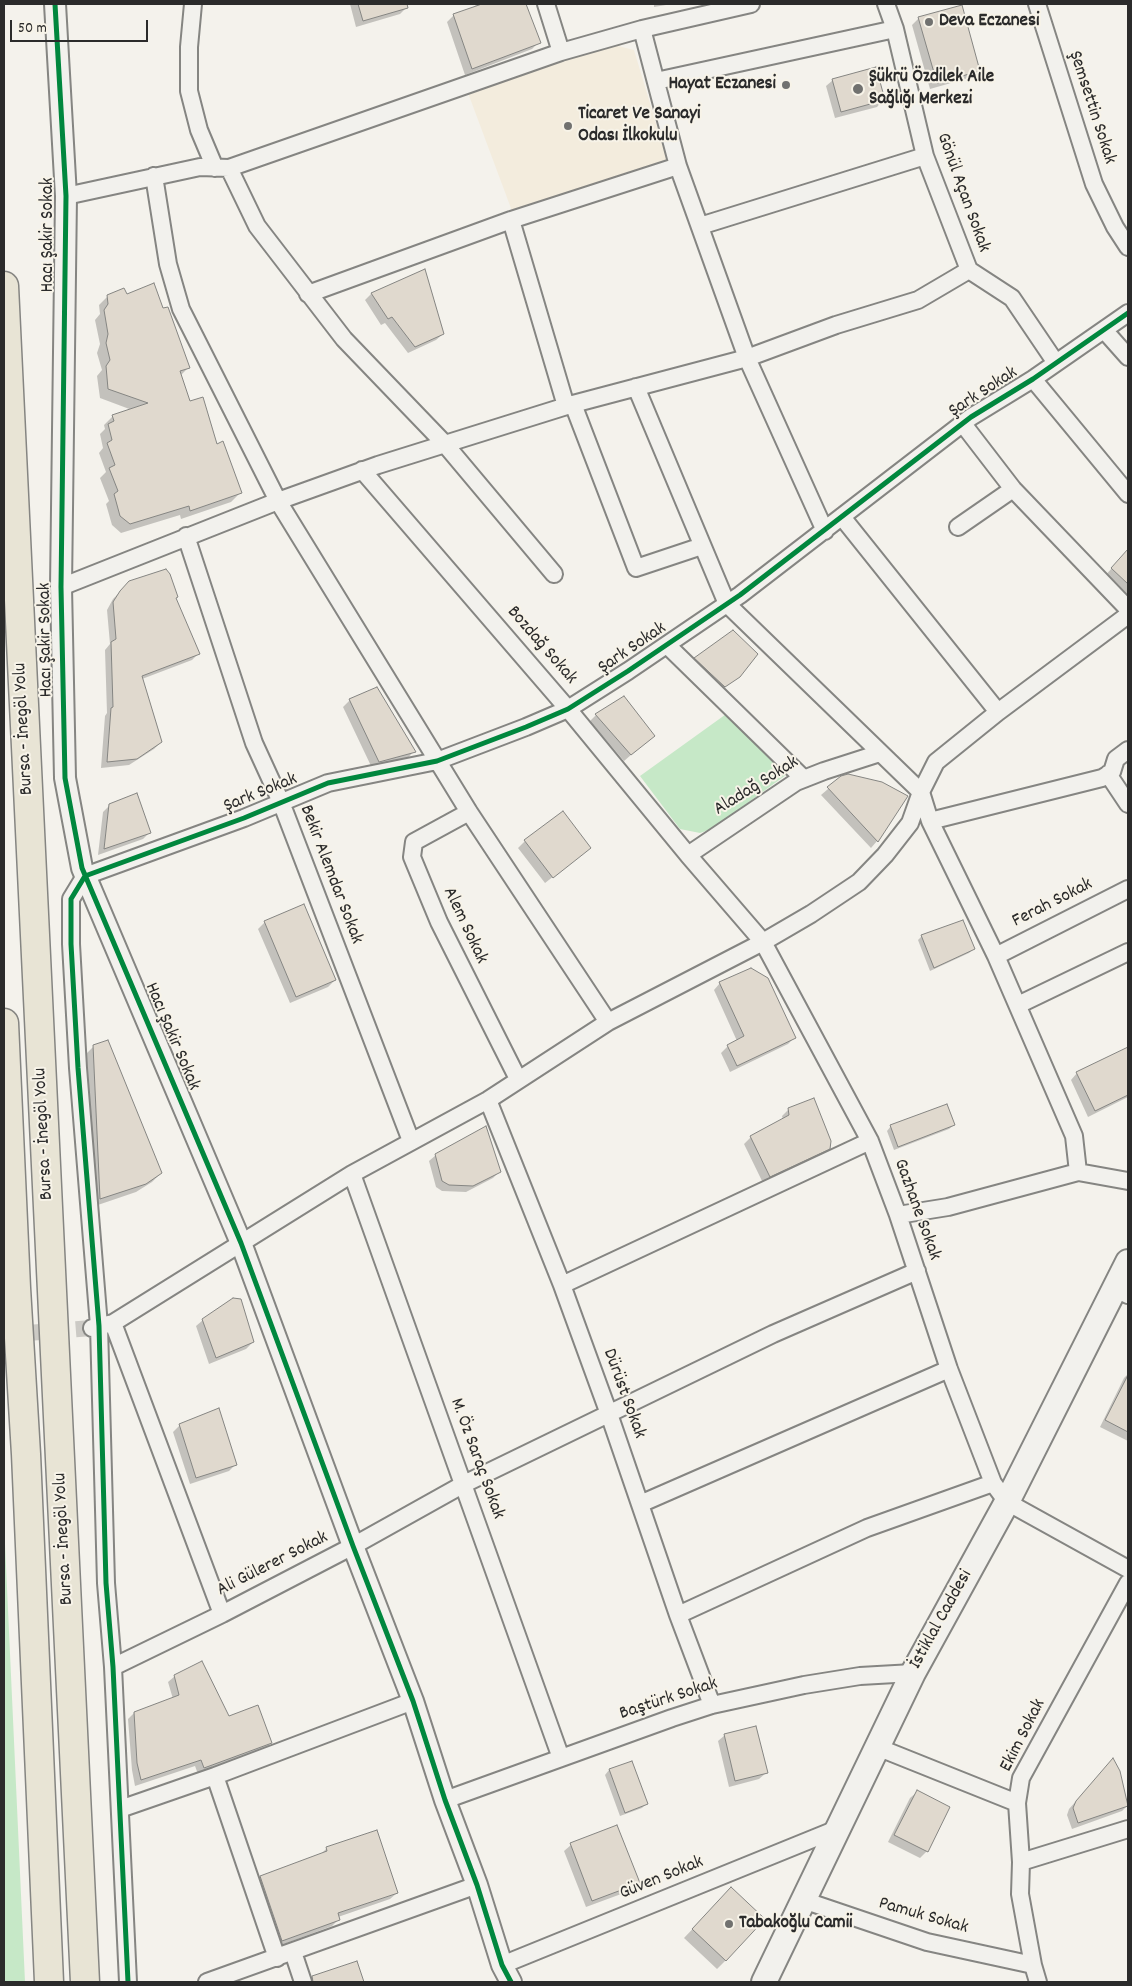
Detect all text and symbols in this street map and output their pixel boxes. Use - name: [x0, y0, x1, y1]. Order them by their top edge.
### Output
- scale bar: [12, 10, 150, 42]
- place label: Deva Eczanesi: [939, 11, 1039, 33]
- marker: Deva Eczanesi: [923, 16, 935, 28]
- text: 50 m: [18, 18, 47, 40]
- street label: Şemsettin Sokak: [1062, 49, 1120, 167]
- place label: Şükrü Özdilek Aile Sağlığı Merkezi: [869, 67, 994, 111]
- place label: Hayat Eczanesi: [668, 74, 776, 96]
- marker: Hayat Eczanesi: [780, 79, 792, 91]
- marker: Şükrü Özdilek Aile Sağlığı Merkezi: [851, 82, 865, 96]
- place label: Ticaret Ve Sanayi Odası İlkokulu: [578, 104, 700, 148]
- marker: Ticaret Ve Sanayi Odası İlkokulu: [562, 120, 574, 132]
- street label: Gönül Açan Sokak: [930, 130, 994, 256]
- street label: Hacı Şakir Sokak: [38, 178, 60, 292]
- street label: Şark Sokak: [945, 362, 1023, 424]
- street label: Hacı Şakir Sokak: [35, 582, 59, 698]
- street label: Bozdağ Sokak: [501, 602, 581, 690]
- street label: Şark Sokak: [595, 618, 671, 680]
- street label: Bursa - İnegöl Yolu: [10, 662, 40, 796]
- street label: Aladağ Sokak: [710, 752, 804, 822]
- street label: Şark Sokak: [221, 769, 301, 819]
- street label: Bekir Alemdar Sokak: [293, 802, 367, 948]
- street label: Ferah Sokak: [1009, 874, 1097, 934]
- street label: Alem Sokak: [436, 884, 492, 968]
- street label: Hacı Şakir Sokak: [138, 980, 204, 1094]
- street label: Bursa - İnegöl Yolu: [30, 1067, 60, 1201]
- street label: Gazhane Sokak: [887, 1156, 945, 1264]
- street label: Dürüst Sokak: [596, 1346, 650, 1442]
- street label: M. Öz Saraç Sokak: [444, 1395, 508, 1523]
- street label: Bursa - İnegöl Yolu: [50, 1472, 80, 1606]
- street label: Ali Gülerer Sokak: [214, 1527, 332, 1603]
- street label: İstiklal Caddesi: [905, 1566, 979, 1674]
- street label: Baştürk Sokak: [617, 1673, 721, 1727]
- street label: Ekim Sokak: [996, 1696, 1052, 1776]
- street label: Güven Sokak: [617, 1852, 707, 1906]
- street label: Pamuk Sokak: [876, 1893, 970, 1941]
- place label: Tabakoğlu Camii: [739, 1913, 853, 1935]
- marker: Tabakoğlu Camii: [723, 1918, 735, 1930]

